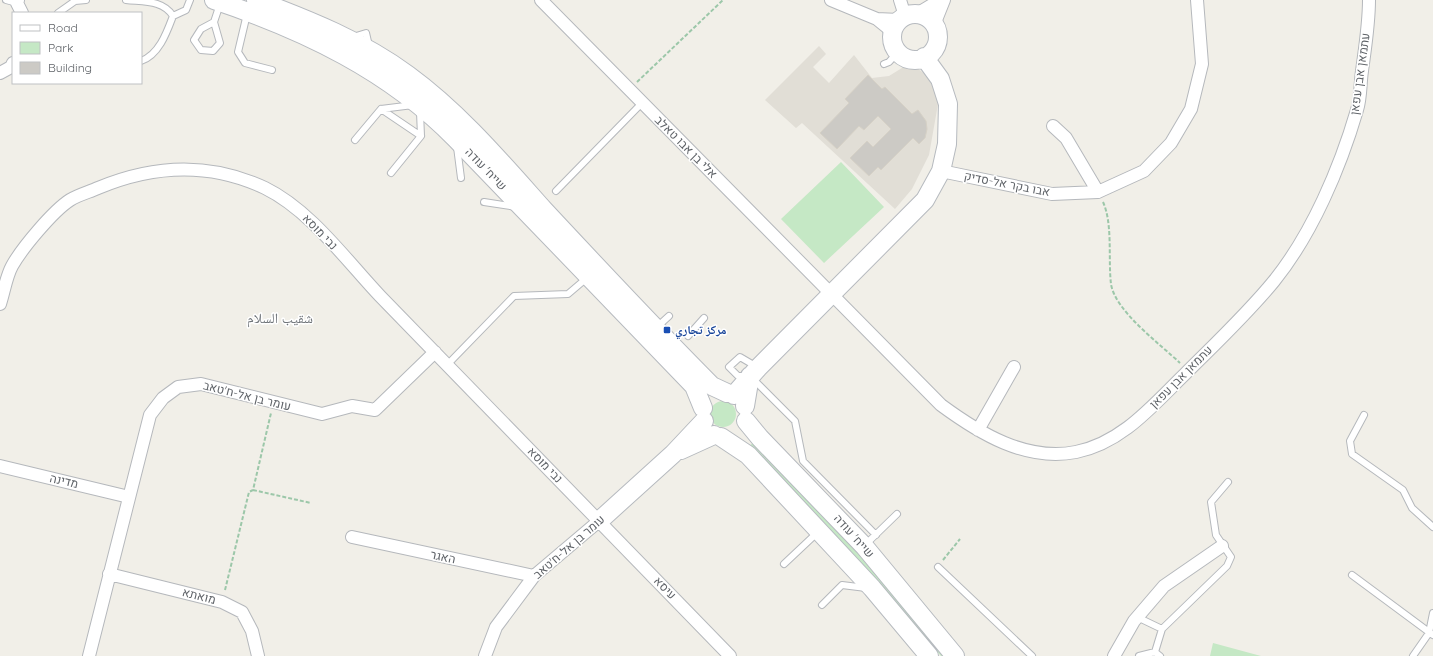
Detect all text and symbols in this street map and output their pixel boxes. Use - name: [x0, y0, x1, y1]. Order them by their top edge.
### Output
- legend: [12, 12, 142, 84]
- text: Road: [48, 20, 78, 35]
- street label: עתמאן אבן עפאן: [1346, 32, 1373, 116]
- text: Park: [48, 40, 73, 55]
- text: Building: [48, 60, 92, 75]
- street label: אלי בן אבו טאלב: [652, 112, 721, 181]
- street label: שייח' עודה: [462, 144, 510, 193]
- street label: אבו בקר אל-סדיק: [963, 168, 1052, 199]
- street label: נבי מוסא: [300, 211, 341, 253]
- district label: شقيب السلام: [247, 309, 313, 328]
- place label: مركز تجاري: [675, 322, 727, 340]
- marker: مركز تجاري: [662, 325, 672, 335]
- street label: עתמאן אבן עפאן: [1146, 342, 1215, 411]
- street label: עומר בן אל-ח'טאב: [202, 377, 293, 414]
- street label: נבי מוסא: [525, 444, 566, 486]
- street label: מדינה: [48, 470, 80, 491]
- street label: עומר בן אל-ח'טאב: [530, 511, 608, 582]
- street label: שייח' עודה: [831, 511, 878, 561]
- street label: האגר: [429, 547, 457, 566]
- street label: עיסא: [651, 573, 680, 602]
- street label: מואתא: [181, 584, 217, 607]

